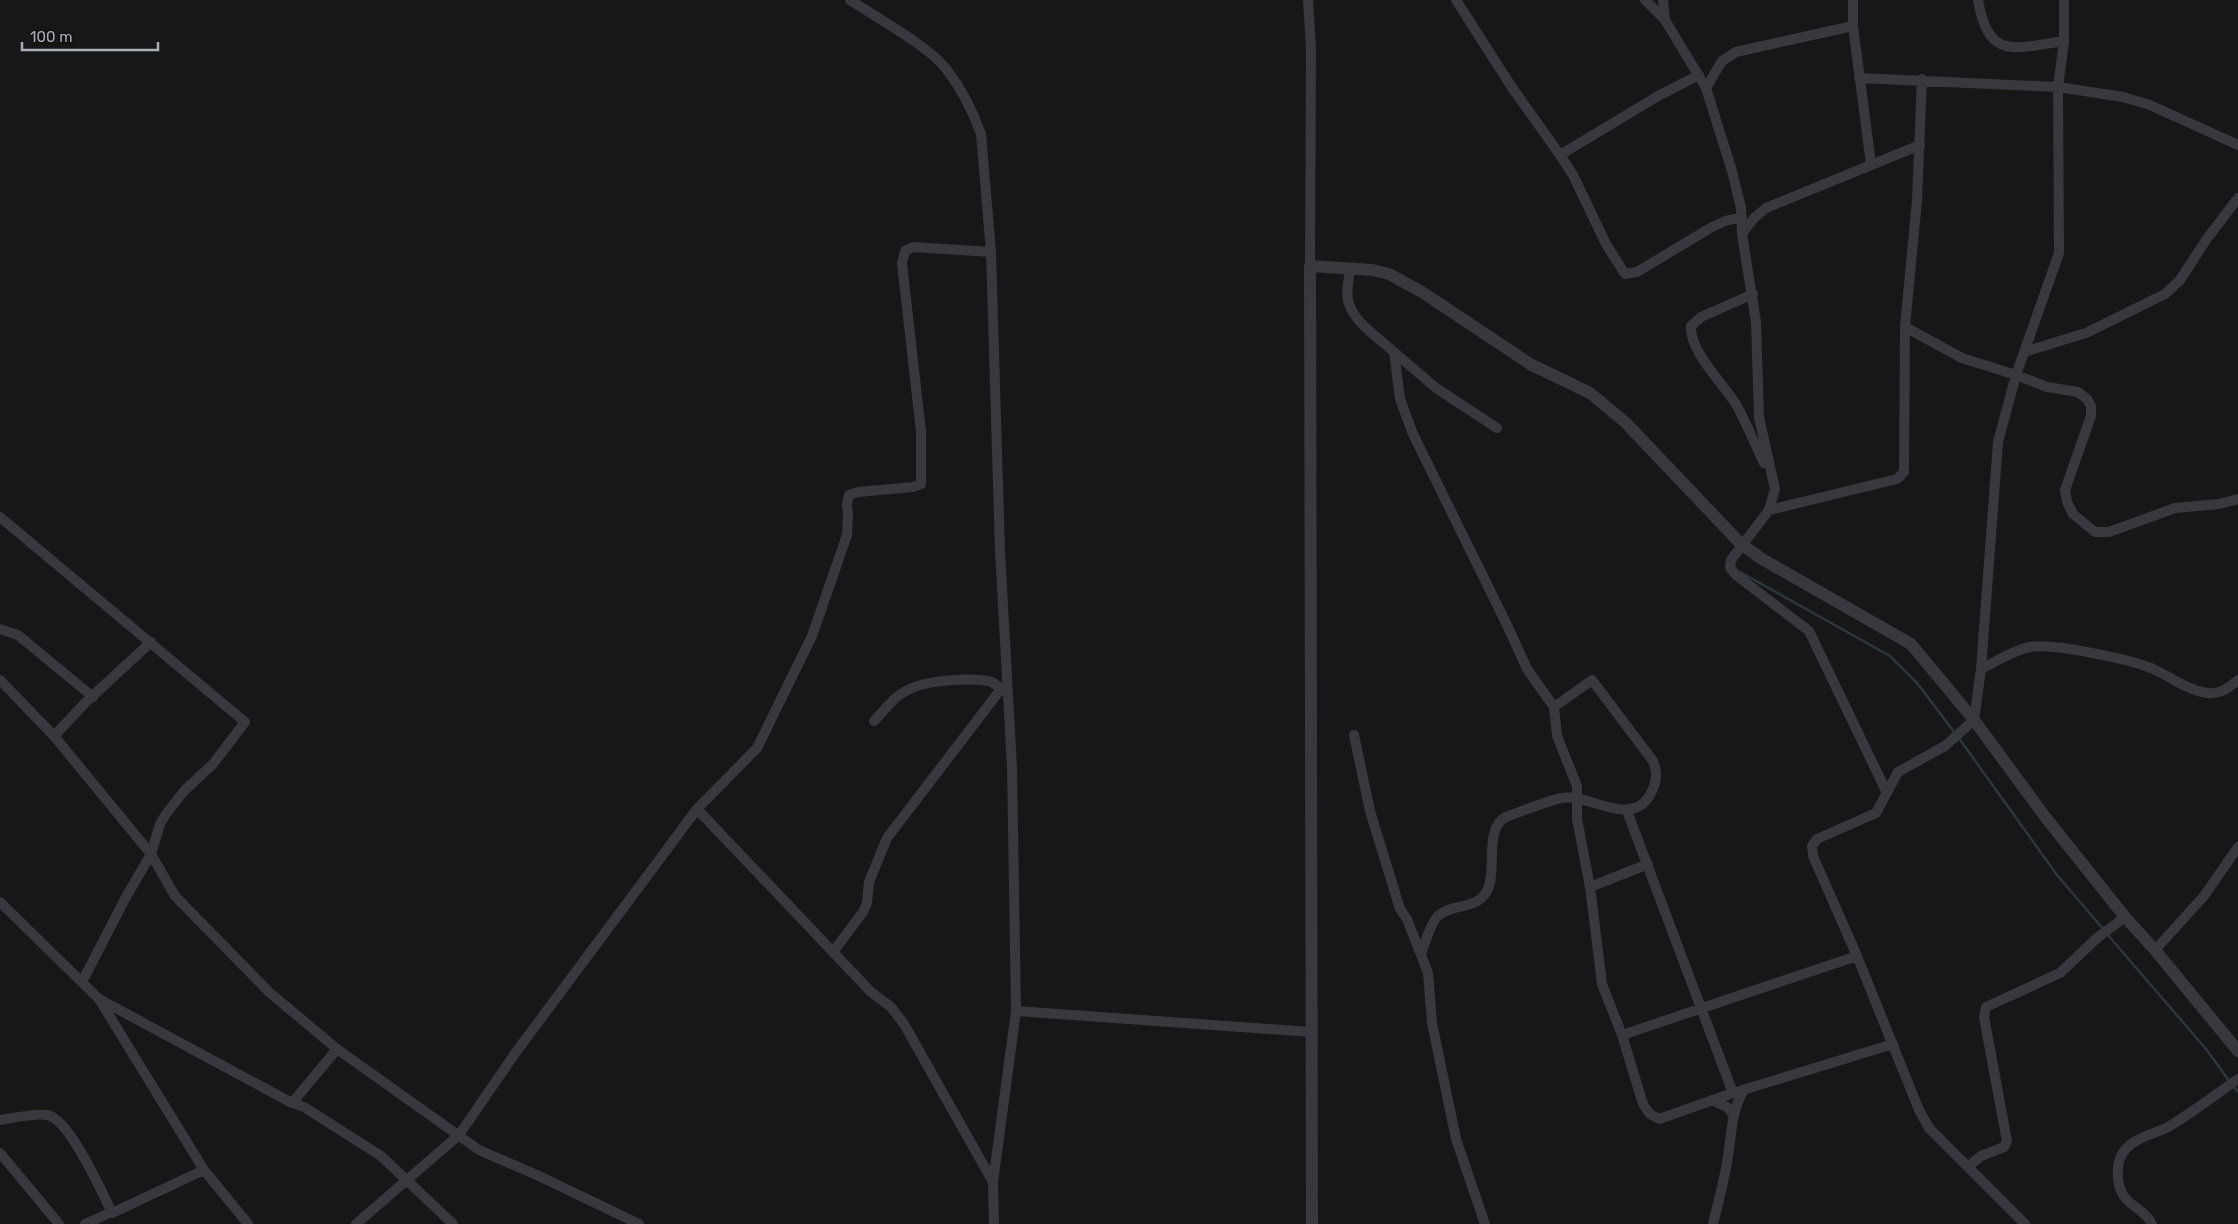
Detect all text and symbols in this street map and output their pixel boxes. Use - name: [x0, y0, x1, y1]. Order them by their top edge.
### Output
- scale bar: [22, 20, 159, 52]
- text: 100 m: [30, 28, 72, 46]

